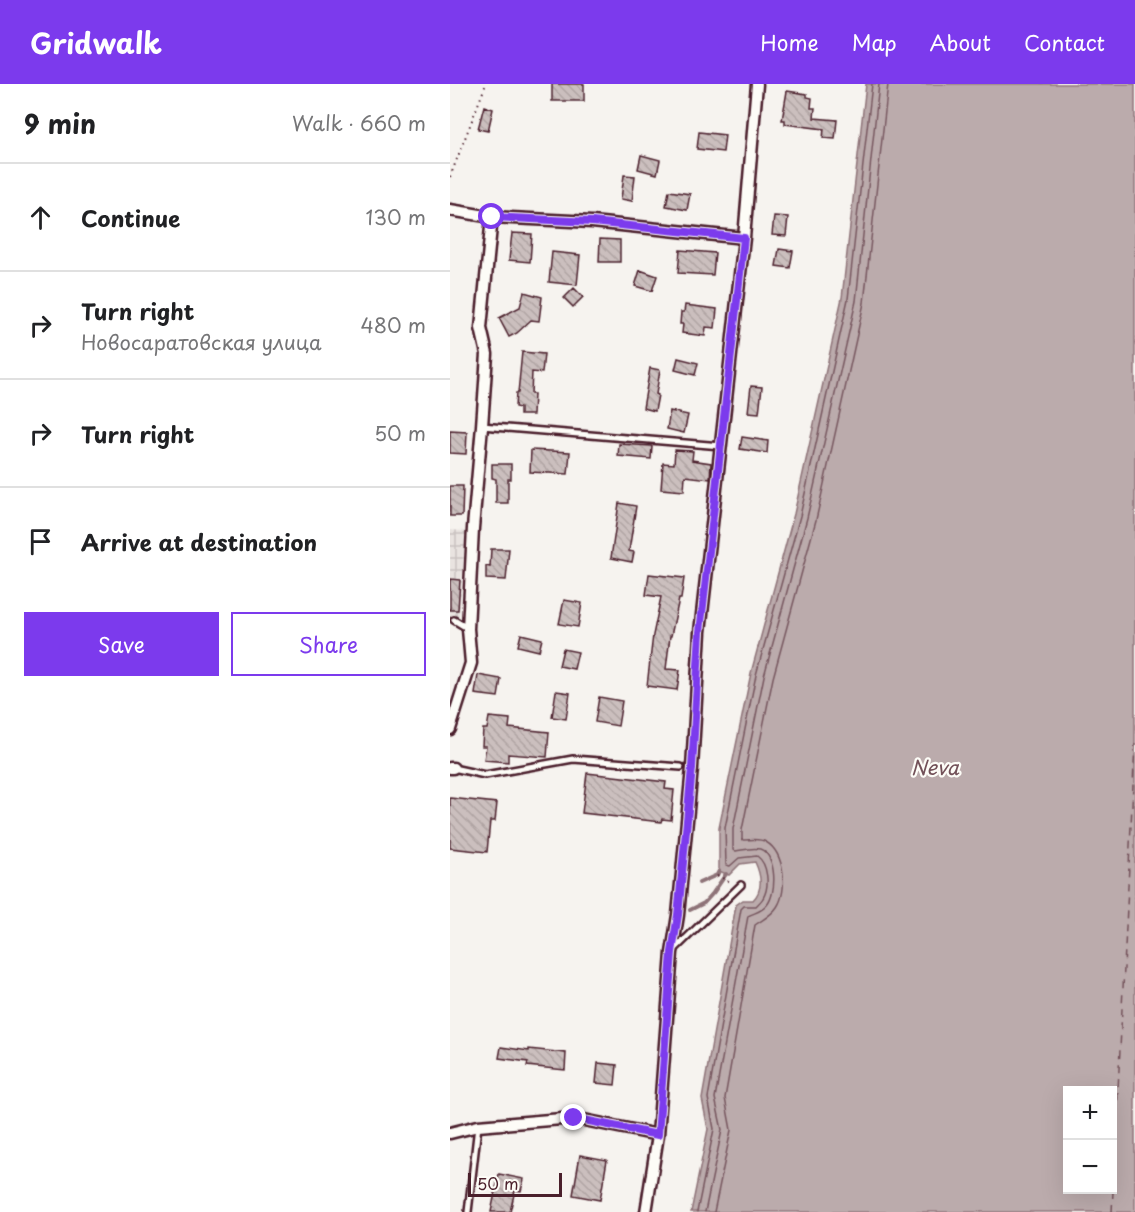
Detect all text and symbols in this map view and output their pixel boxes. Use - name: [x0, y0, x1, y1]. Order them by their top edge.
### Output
- text: Gridwalk: [30, 21, 162, 64]
- text: Home: [760, 26, 819, 58]
- text: Map: [852, 26, 897, 58]
- text: About: [930, 26, 991, 58]
- text: Contact: [1024, 26, 1105, 58]
- text: 9 min: [24, 104, 96, 143]
- text: Walk · 660 m: [292, 108, 426, 138]
- icon: ahead: [24, 201, 57, 234]
- text: Continue: [81, 201, 180, 234]
- text: 130 m: [366, 202, 426, 232]
- route start: [478, 203, 504, 229]
- text: Turn right: [81, 294, 194, 327]
- icon: right: [24, 309, 57, 342]
- text: 480 m: [361, 310, 426, 340]
- text: Новосаратовская улица: [81, 327, 322, 357]
- icon: right: [24, 417, 57, 450]
- text: Turn right: [81, 417, 194, 450]
- text: 50 m: [374, 418, 426, 448]
- icon: arrive: [24, 525, 57, 558]
- text: Arrive at destination: [81, 525, 317, 558]
- button: Save: [24, 612, 219, 676]
- button: Share: [231, 612, 426, 676]
- water label: Neva: [911, 752, 960, 782]
- map controls: [1063, 1086, 1117, 1194]
- button: +: [1063, 1086, 1117, 1140]
- route end: [560, 1104, 586, 1130]
- button: −: [1063, 1140, 1117, 1194]
- scale bar: [468, 1170, 562, 1198]
- text: 50 m: [477, 1171, 518, 1195]

